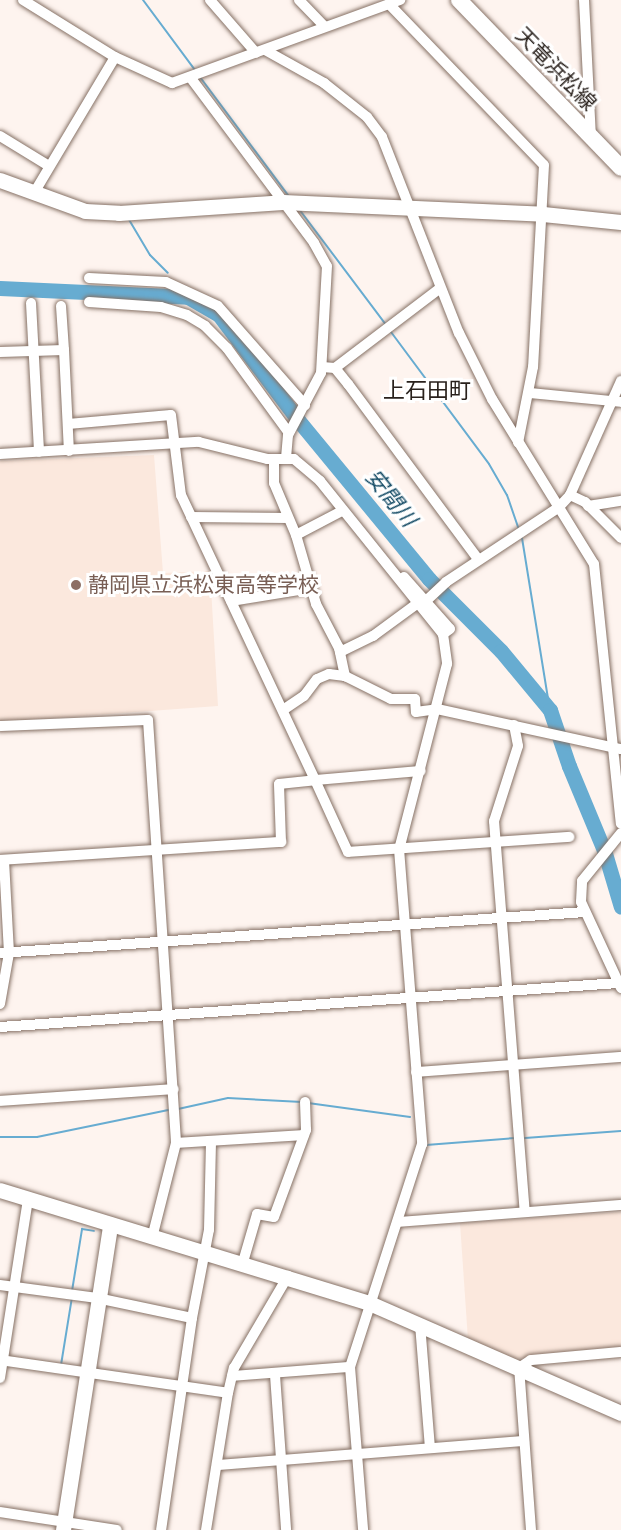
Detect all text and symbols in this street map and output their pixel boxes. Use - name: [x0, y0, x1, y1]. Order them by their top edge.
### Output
- street label: 天竜浜松線: [510, 22, 602, 116]
- district label: 上石田町: [383, 378, 471, 404]
- water label: 安間川: [360, 464, 422, 532]
- place label: 静岡県立浜松東高等学校: [88, 572, 319, 598]
- marker: 静岡県立浜松東高等学校: [69, 578, 83, 592]

